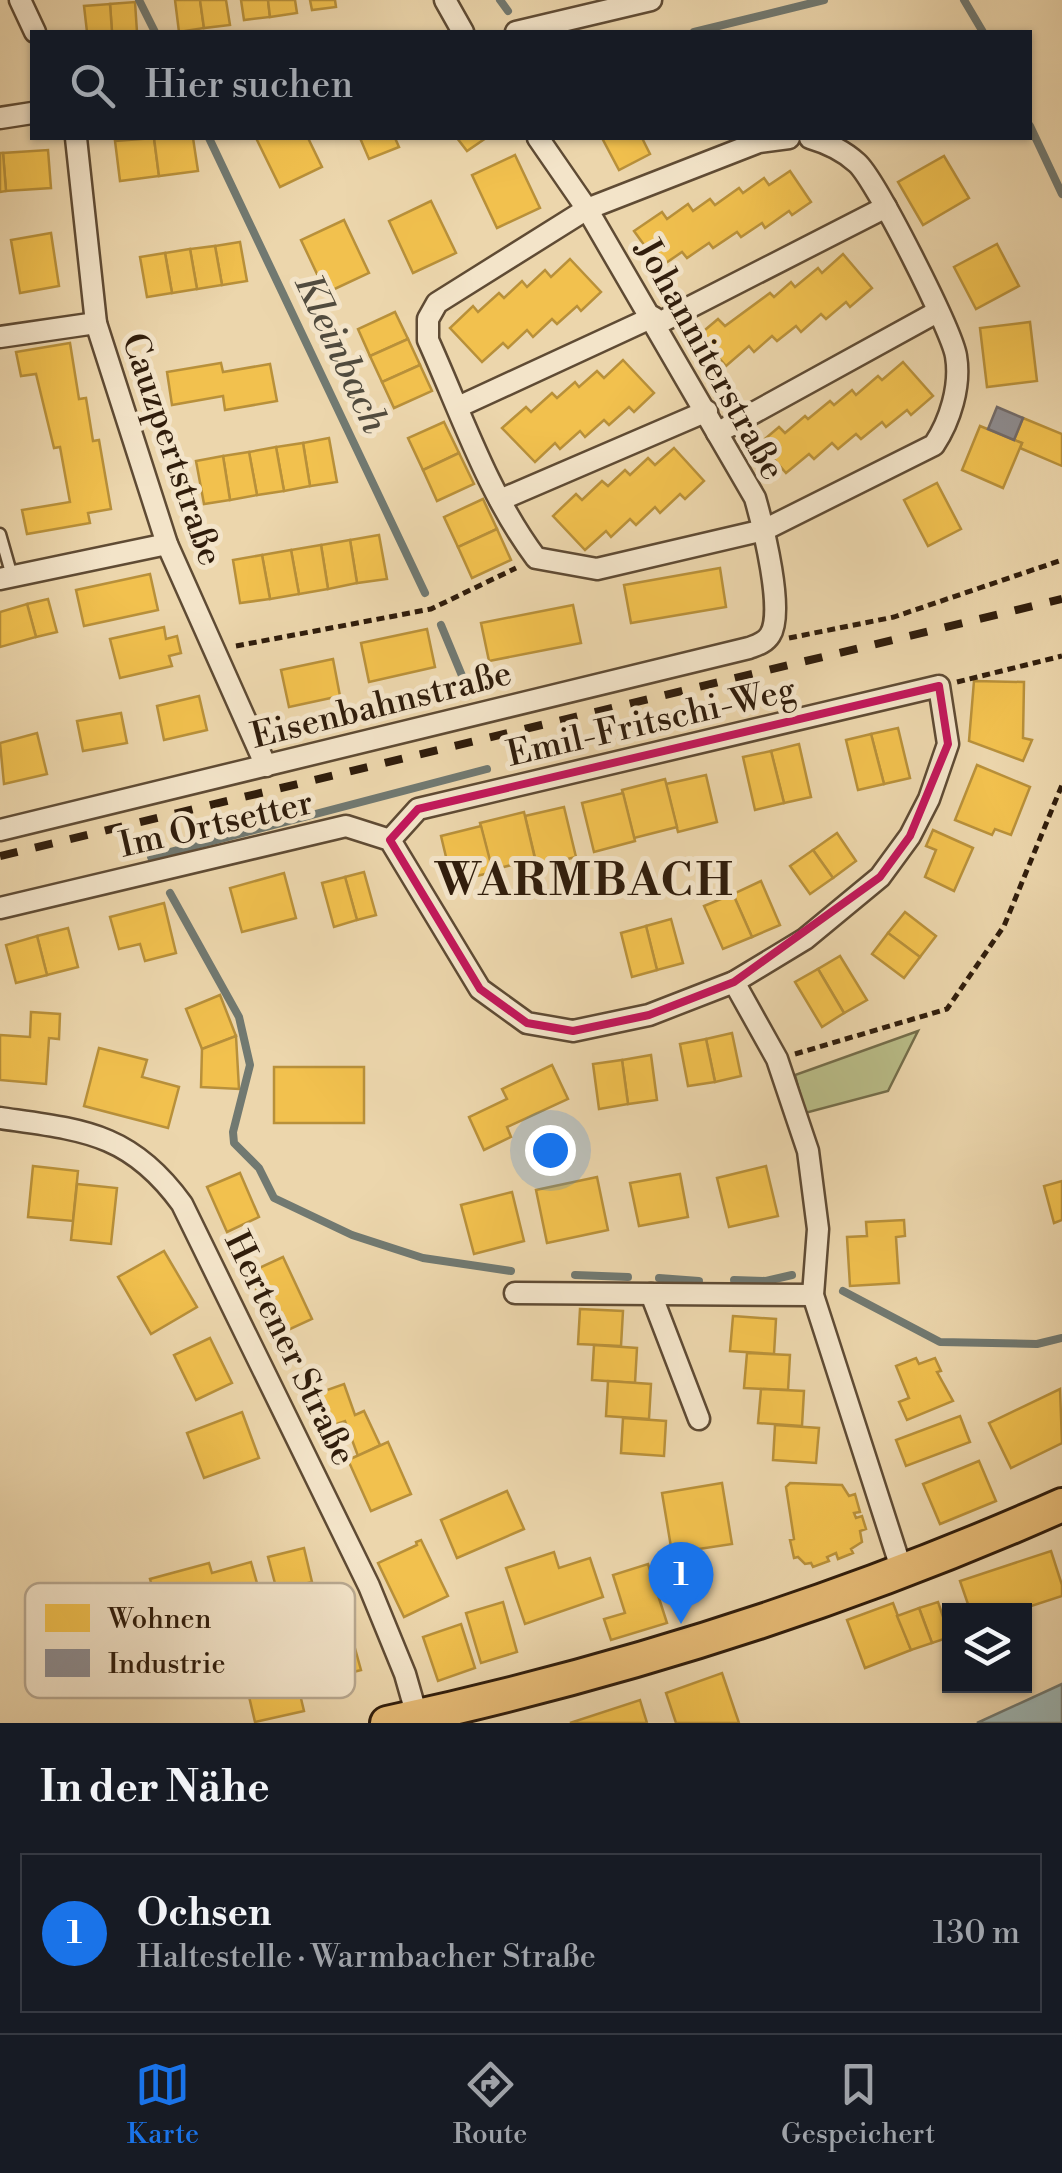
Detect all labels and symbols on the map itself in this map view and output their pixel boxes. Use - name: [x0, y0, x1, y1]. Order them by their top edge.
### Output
- street label: Johanniterstraße: [625, 230, 794, 488]
- water label: Kleinbach: [283, 267, 398, 441]
- street label: Cauzpertstraße: [112, 328, 231, 571]
- street label: Eisenbahnstraße: [247, 652, 516, 759]
- street label: Emil-Fritschi-Weg: [503, 668, 800, 777]
- street label: Im Ortsetter: [115, 781, 317, 868]
- district label: WARMBACH: [434, 853, 735, 910]
- your location: [525, 1125, 576, 1176]
- street label: Hertener Straße: [214, 1225, 365, 1473]
- pin: 1: [648, 1542, 714, 1624]
- legend: [25, 1583, 355, 1698]
- text: Wohnen: [107, 1602, 212, 1637]
- text: Industrie: [108, 1647, 226, 1682]

